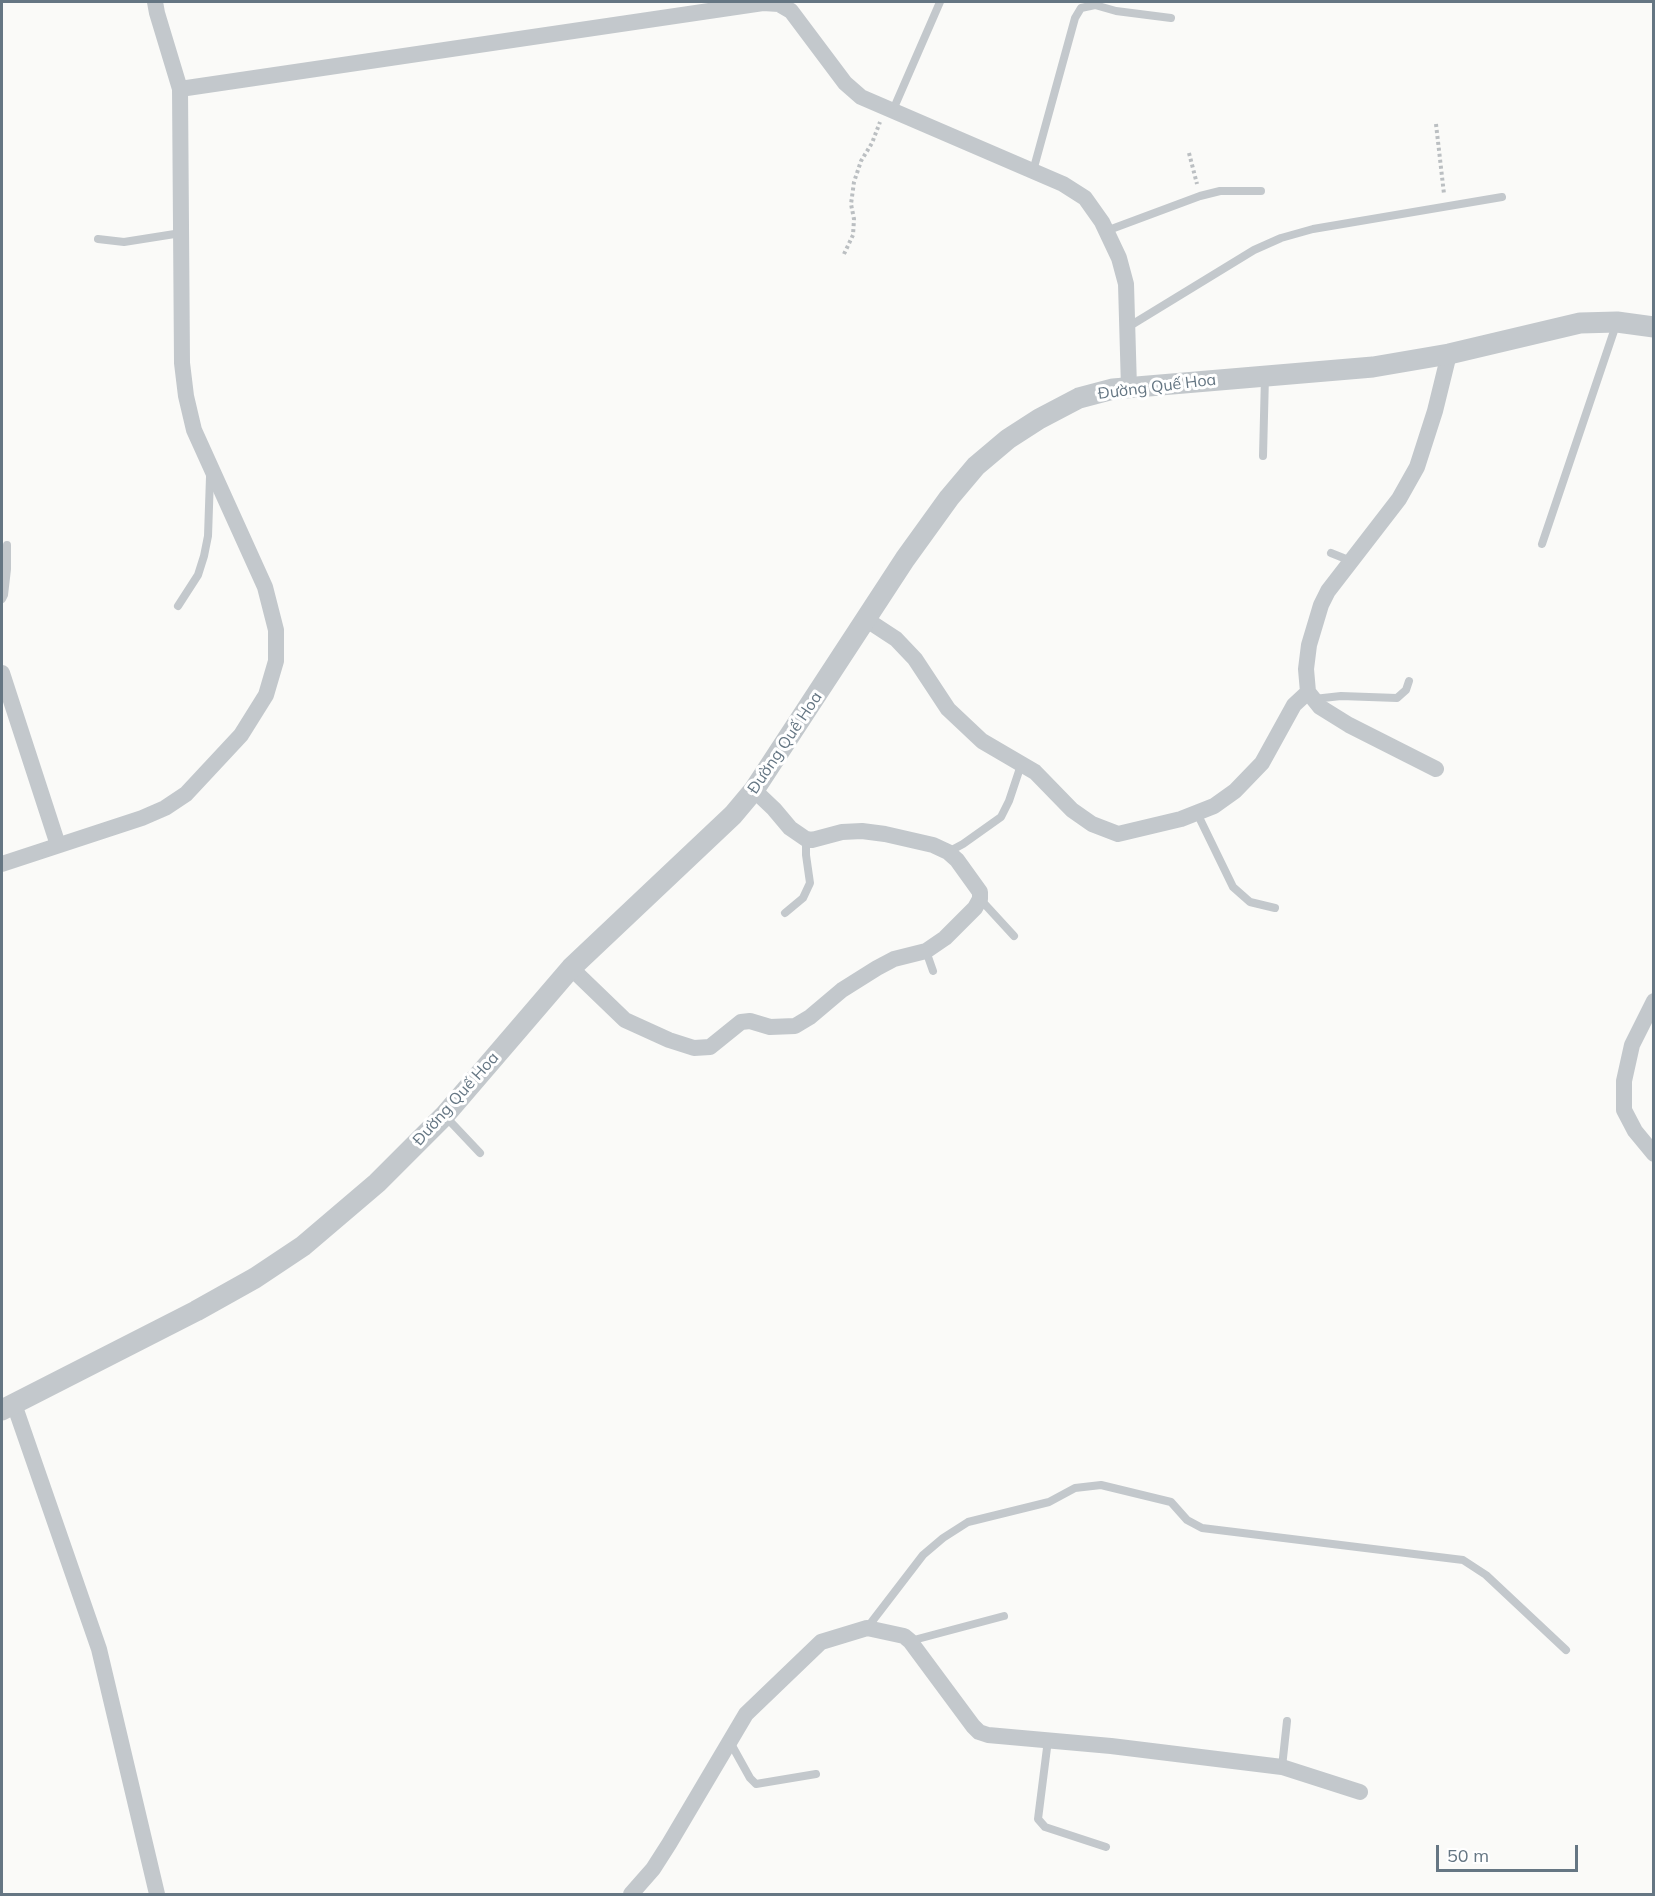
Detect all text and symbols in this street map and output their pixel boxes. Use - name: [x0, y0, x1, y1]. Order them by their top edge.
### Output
- street label: Đường Quế Hoa: [1097, 370, 1217, 404]
- street label: Đường Quế Hoa: [744, 688, 826, 798]
- street label: Đường Quế Hoa: [409, 1048, 503, 1150]
- scale bar: [1439, 1833, 1582, 1871]
- text: 50 m: [1447, 1844, 1489, 1867]

